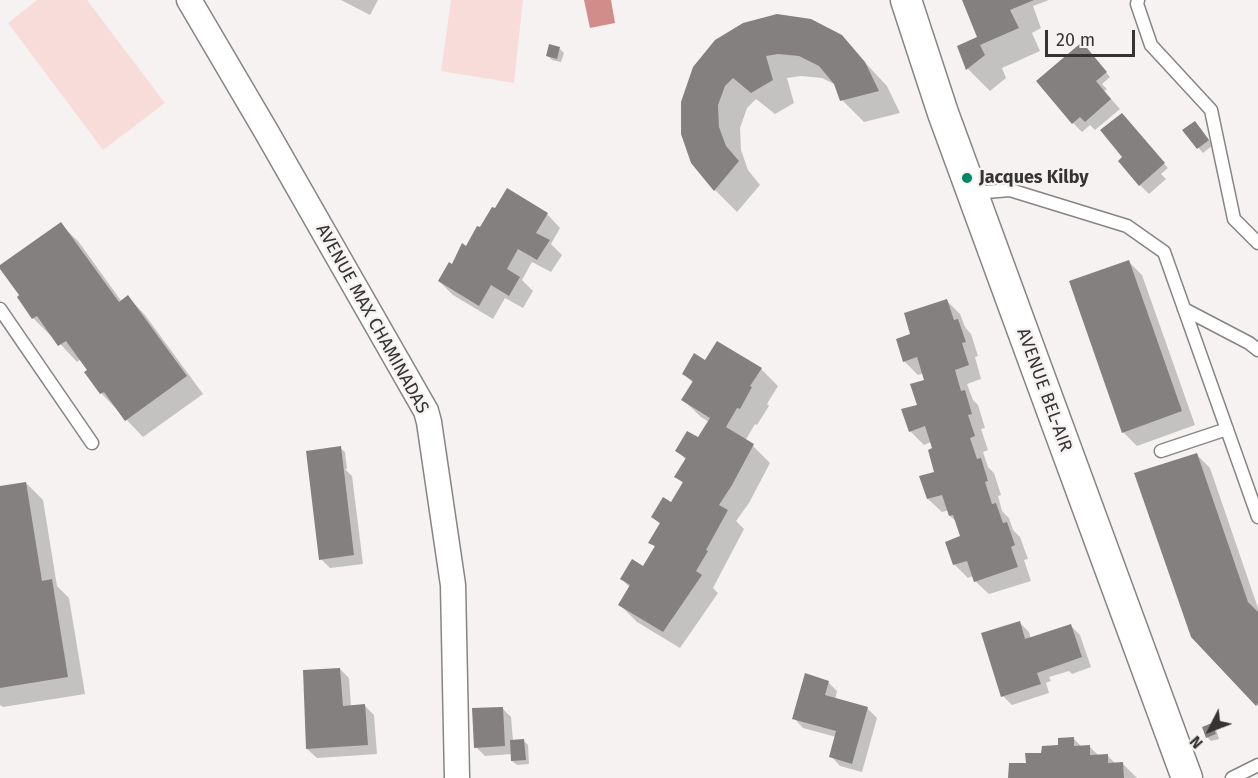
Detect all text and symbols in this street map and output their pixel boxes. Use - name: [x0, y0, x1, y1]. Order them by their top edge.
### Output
- scale bar: [1048, 18, 1138, 56]
- text: 20 m: [1056, 29, 1095, 51]
- place label: Jacques Kilby: [979, 167, 1089, 189]
- marker: Jacques Kilby: [960, 171, 974, 185]
- street label: AVENUE MAX CHAMINADAS: [311, 221, 433, 417]
- street label: AVENUE BEL-AIR: [1012, 325, 1076, 455]
- north arrow: [1180, 700, 1240, 760]
- text: N: [1186, 732, 1207, 753]

